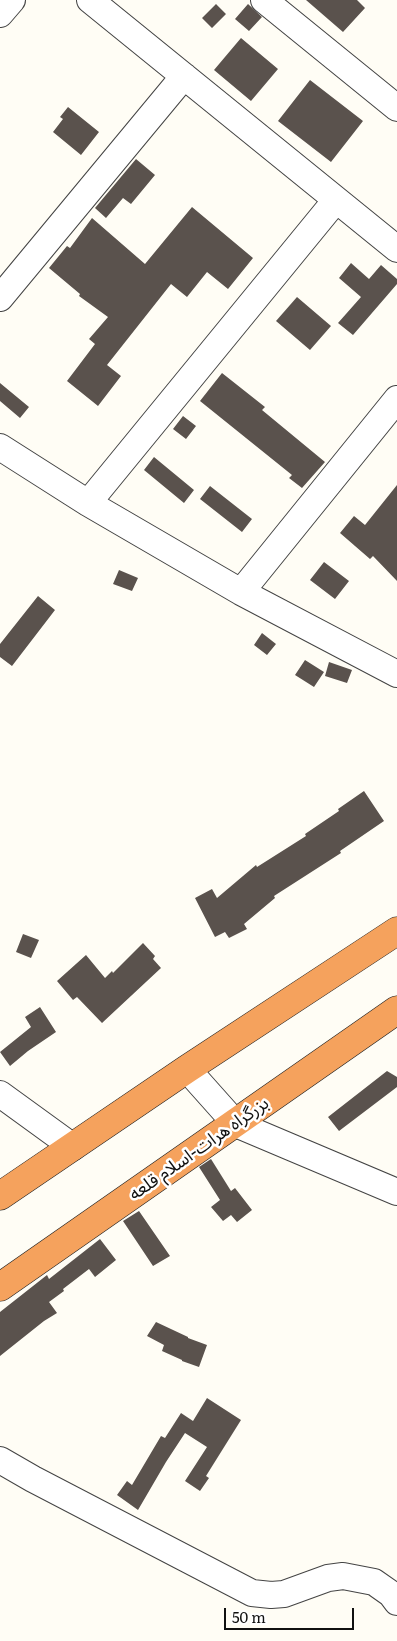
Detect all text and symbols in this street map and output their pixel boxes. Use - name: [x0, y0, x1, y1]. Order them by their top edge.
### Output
- street label: بزرگراه هرات-اسلام قلعه: [125, 1093, 273, 1205]
- scale bar: [227, 1598, 357, 1630]
- text: 50 m: [232, 1605, 266, 1628]

